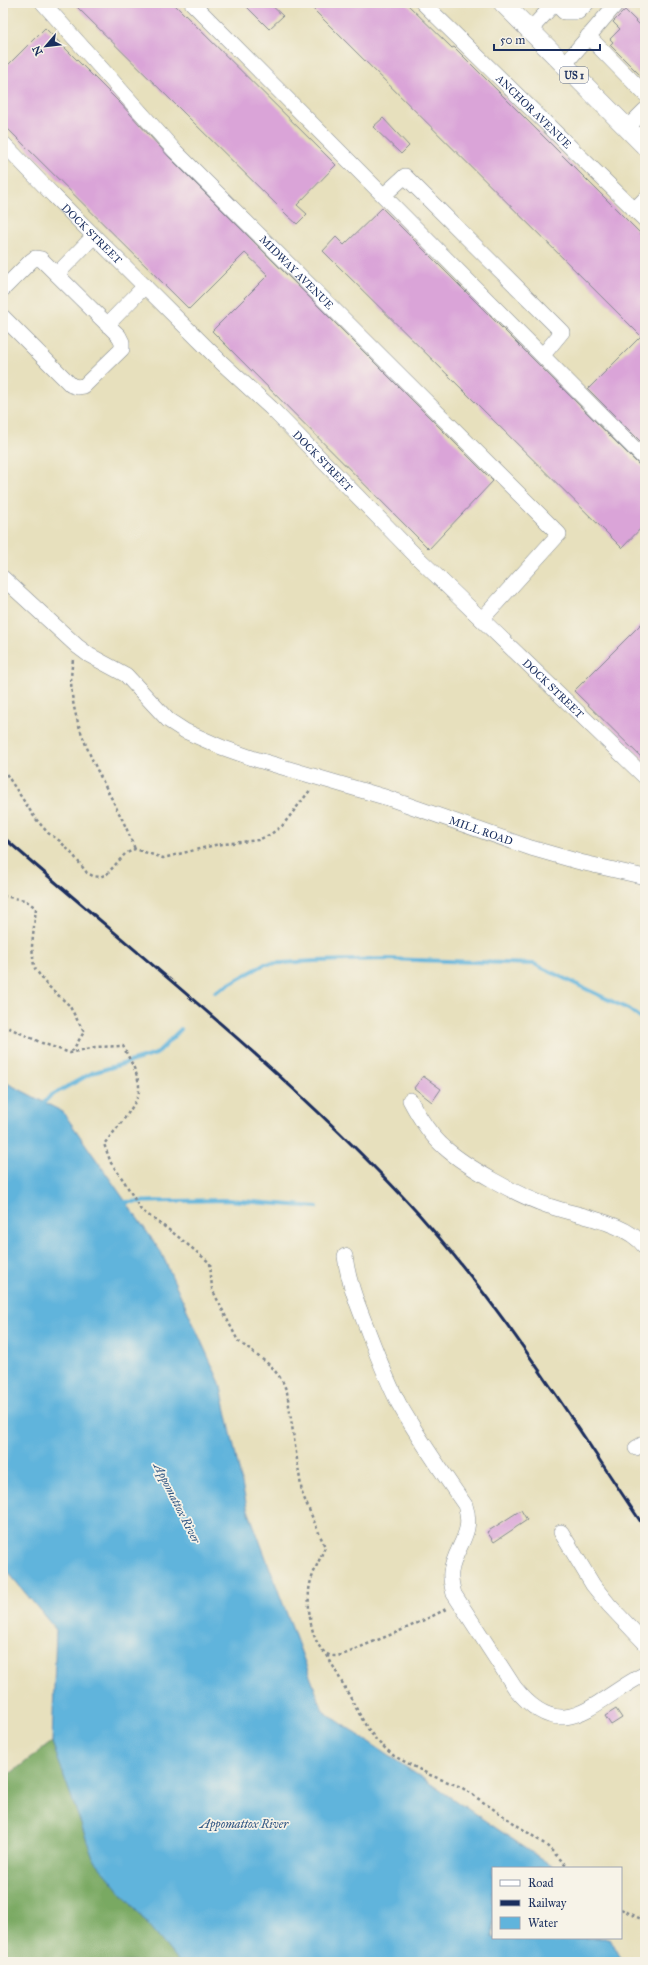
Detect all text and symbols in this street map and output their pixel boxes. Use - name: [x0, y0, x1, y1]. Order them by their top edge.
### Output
- north arrow: [26, 26, 66, 66]
- scale bar: [494, 26, 600, 52]
- text: 50 m: [500, 33, 525, 47]
- text: N: [29, 43, 46, 58]
- road number: US 1: [560, 67, 588, 83]
- street label: ANCHOR AVENUE: [492, 71, 574, 151]
- street label: DOCK STREET: [59, 201, 125, 267]
- street label: MIDWAY AVENUE: [257, 233, 336, 312]
- street label: DOCK STREET: [290, 428, 355, 495]
- street label: DOCK STREET: [520, 657, 587, 722]
- street label: MILL ROAD: [447, 814, 515, 848]
- water label: Appomattox River: [149, 1459, 204, 1547]
- water label: Appomattox River: [198, 1817, 289, 1832]
- legend: [492, 1867, 622, 1939]
- text: Road: [528, 1876, 554, 1890]
- text: Railway: [528, 1896, 567, 1910]
- text: Water: [528, 1916, 558, 1930]

